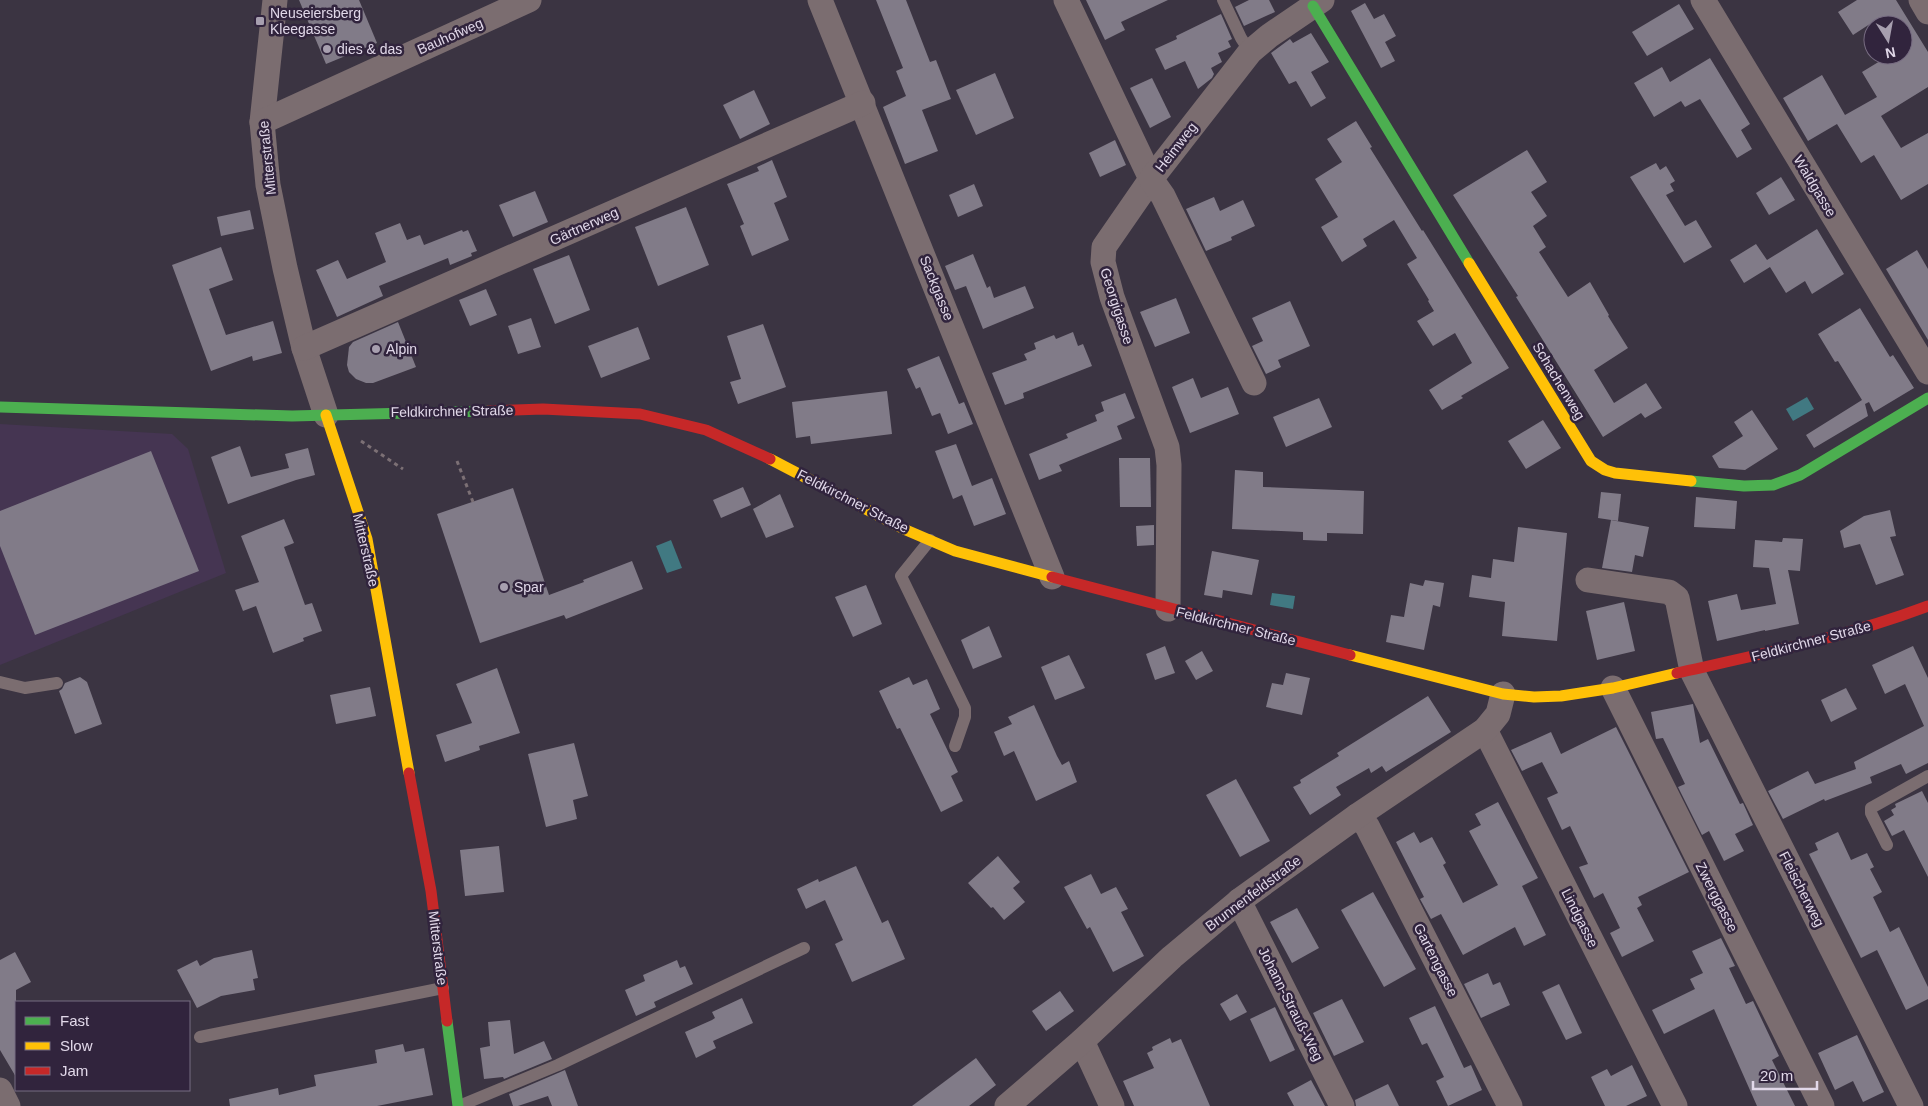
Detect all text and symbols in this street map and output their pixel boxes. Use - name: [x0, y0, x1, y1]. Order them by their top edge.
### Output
- place label: Neuseiersberg Kleegasse: [270, 5, 361, 37]
- street label: Bauhofweg: [415, 14, 485, 58]
- marker: Neuseiersberg Kleegasse: [254, 15, 266, 27]
- north arrow: [1863, 15, 1913, 65]
- place label: dies & das: [337, 41, 402, 57]
- marker: dies & das: [321, 43, 333, 55]
- text: N: [1884, 44, 1897, 62]
- street label: Heimweg: [1152, 119, 1200, 175]
- street label: Mitterstraße: [255, 120, 279, 196]
- street label: Waldgasse: [1790, 152, 1840, 220]
- street label: Gärtnerweg: [547, 204, 621, 248]
- street label: Sackgasse: [917, 253, 957, 323]
- street label: Georgigasse: [1097, 266, 1137, 346]
- street label: Schachenweg: [1529, 339, 1589, 423]
- place label: Alpin: [386, 341, 417, 357]
- marker: Alpin: [370, 343, 382, 355]
- street label: Feldkirchner Straße: [390, 402, 514, 420]
- street label: Feldkirchner Straße: [795, 466, 912, 536]
- street label: Mitterstraße: [350, 512, 382, 588]
- place label: Spar: [514, 579, 544, 595]
- marker: Spar: [498, 581, 510, 593]
- street label: Feldkirchner Straße: [1174, 603, 1298, 649]
- street label: Feldkirchner Straße: [1750, 617, 1873, 665]
- street label: Fleischerweg: [1776, 849, 1828, 929]
- street label: Brunnenfeldstraße: [1202, 852, 1304, 934]
- street label: Zwerggasse: [1693, 859, 1742, 935]
- street label: Lindgasse: [1558, 886, 1602, 950]
- street label: Mitterstraße: [426, 910, 451, 986]
- street label: Gartengasse: [1411, 921, 1461, 1000]
- street label: Johann-Strauß-Weg: [1255, 944, 1327, 1064]
- legend: [15, 1001, 190, 1091]
- text: Fast: [60, 1012, 90, 1029]
- text: Slow: [60, 1037, 93, 1054]
- scale bar: [1753, 1058, 1817, 1090]
- text: Jam: [60, 1062, 88, 1079]
- text: 20 m: [1760, 1067, 1793, 1084]

